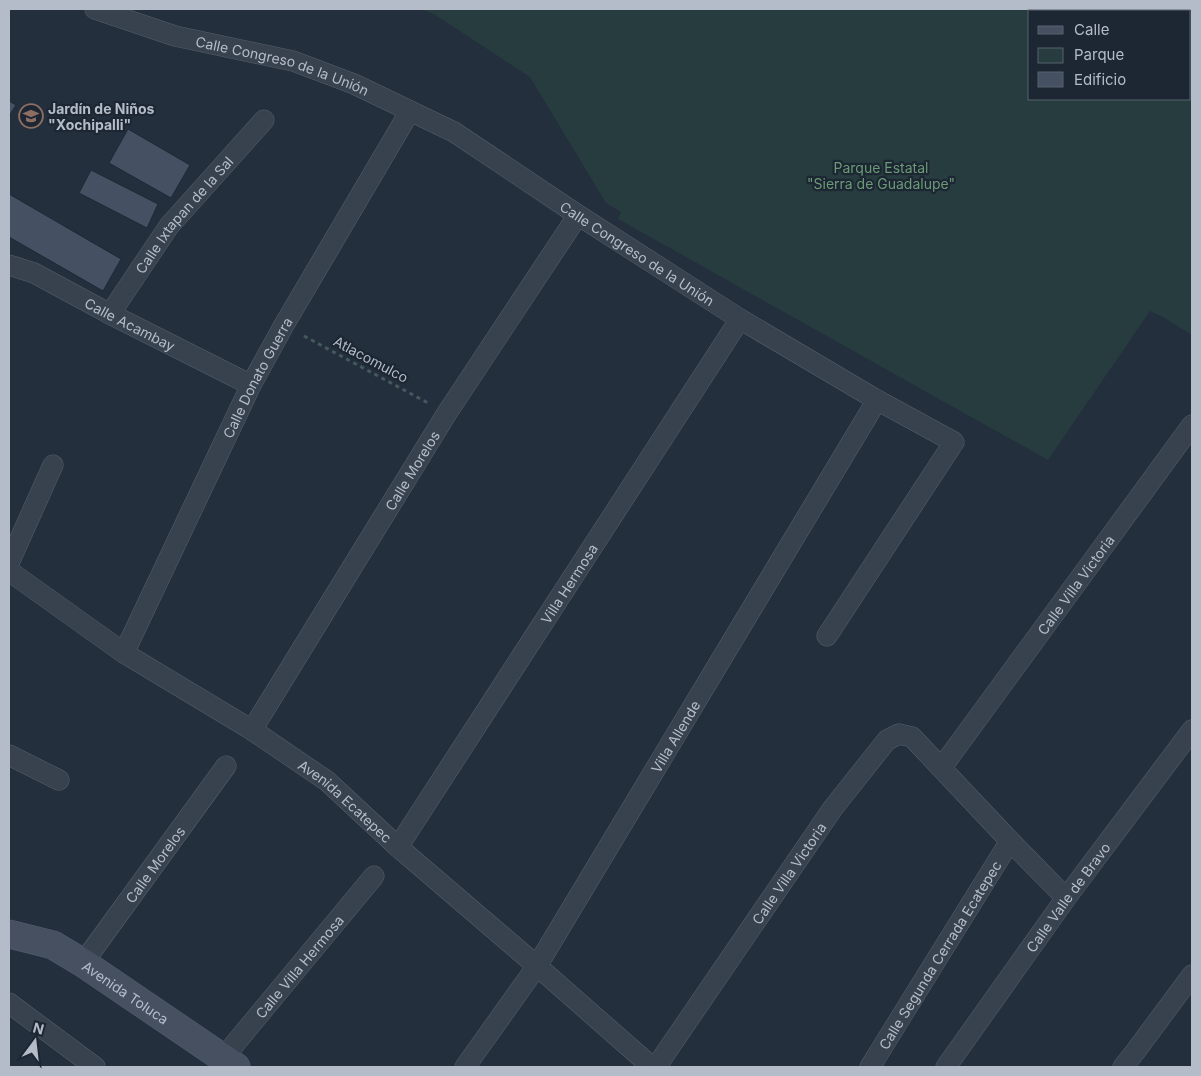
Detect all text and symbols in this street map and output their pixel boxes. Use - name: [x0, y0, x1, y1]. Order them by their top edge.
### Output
- legend: [1028, 10, 1191, 100]
- text: Calle: [1074, 20, 1109, 39]
- street label: Calle Congreso de la Unión: [194, 32, 372, 99]
- text: Parque: [1074, 45, 1124, 64]
- text: Edificio: [1074, 70, 1126, 89]
- place label: Jardín de Niños "Xochipalli": [48, 100, 155, 133]
- school or university icon: Jardín de Niños "Xochipalli": [18, 103, 44, 129]
- street label: Calle Ixtapan de la Sal: [131, 152, 236, 276]
- park label: Parque Estatal "Sierra de Guadalupe": [807, 159, 955, 192]
- street label: Calle Congreso de la Unión: [557, 197, 718, 309]
- street label: Calle Acambay: [82, 294, 178, 354]
- street label: Calle Donato Guerra: [219, 314, 295, 441]
- street label: Atlacomulco: [331, 332, 411, 386]
- street label: Calle Morelos: [381, 427, 443, 513]
- street label: Calle Villa Victoria: [1033, 531, 1117, 638]
- street label: Villa Hermosa: [537, 540, 601, 627]
- street label: Villa Allende: [647, 697, 703, 776]
- street label: Avenida Ecatepec: [295, 756, 396, 846]
- street label: Calle Villa Victoria: [748, 819, 829, 927]
- street label: Calle Morelos: [121, 823, 188, 906]
- street label: Calle Valle de Bravo: [1022, 839, 1113, 955]
- street label: Calle Segunda Cerrada Ecatepec: [875, 857, 1004, 1052]
- street label: Calle Villa Hermosa: [251, 911, 347, 1021]
- street label: Avenida Toluca: [79, 957, 172, 1027]
- north arrow: [10, 1016, 60, 1066]
- text: N: [31, 1018, 46, 1038]

